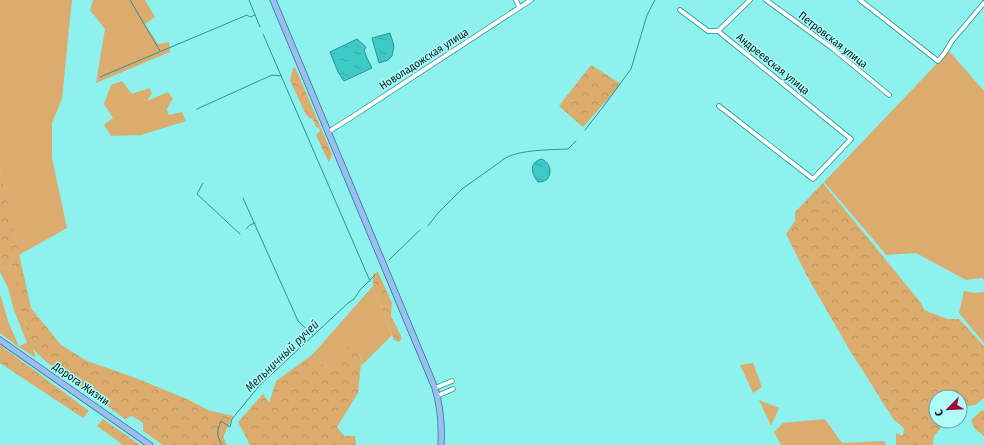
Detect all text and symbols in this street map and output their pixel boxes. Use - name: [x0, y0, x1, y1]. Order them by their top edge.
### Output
- street label: Петровская улица: [796, 9, 870, 71]
- street label: Новоладожская улица: [377, 25, 471, 93]
- street label: Андреевская улица: [734, 31, 812, 97]
- water label: Мельничный ручей: [242, 317, 322, 395]
- street label: Дорога Жизни: [49, 359, 112, 408]
- north arrow: [928, 389, 968, 429]
- text: С: [932, 407, 946, 418]

